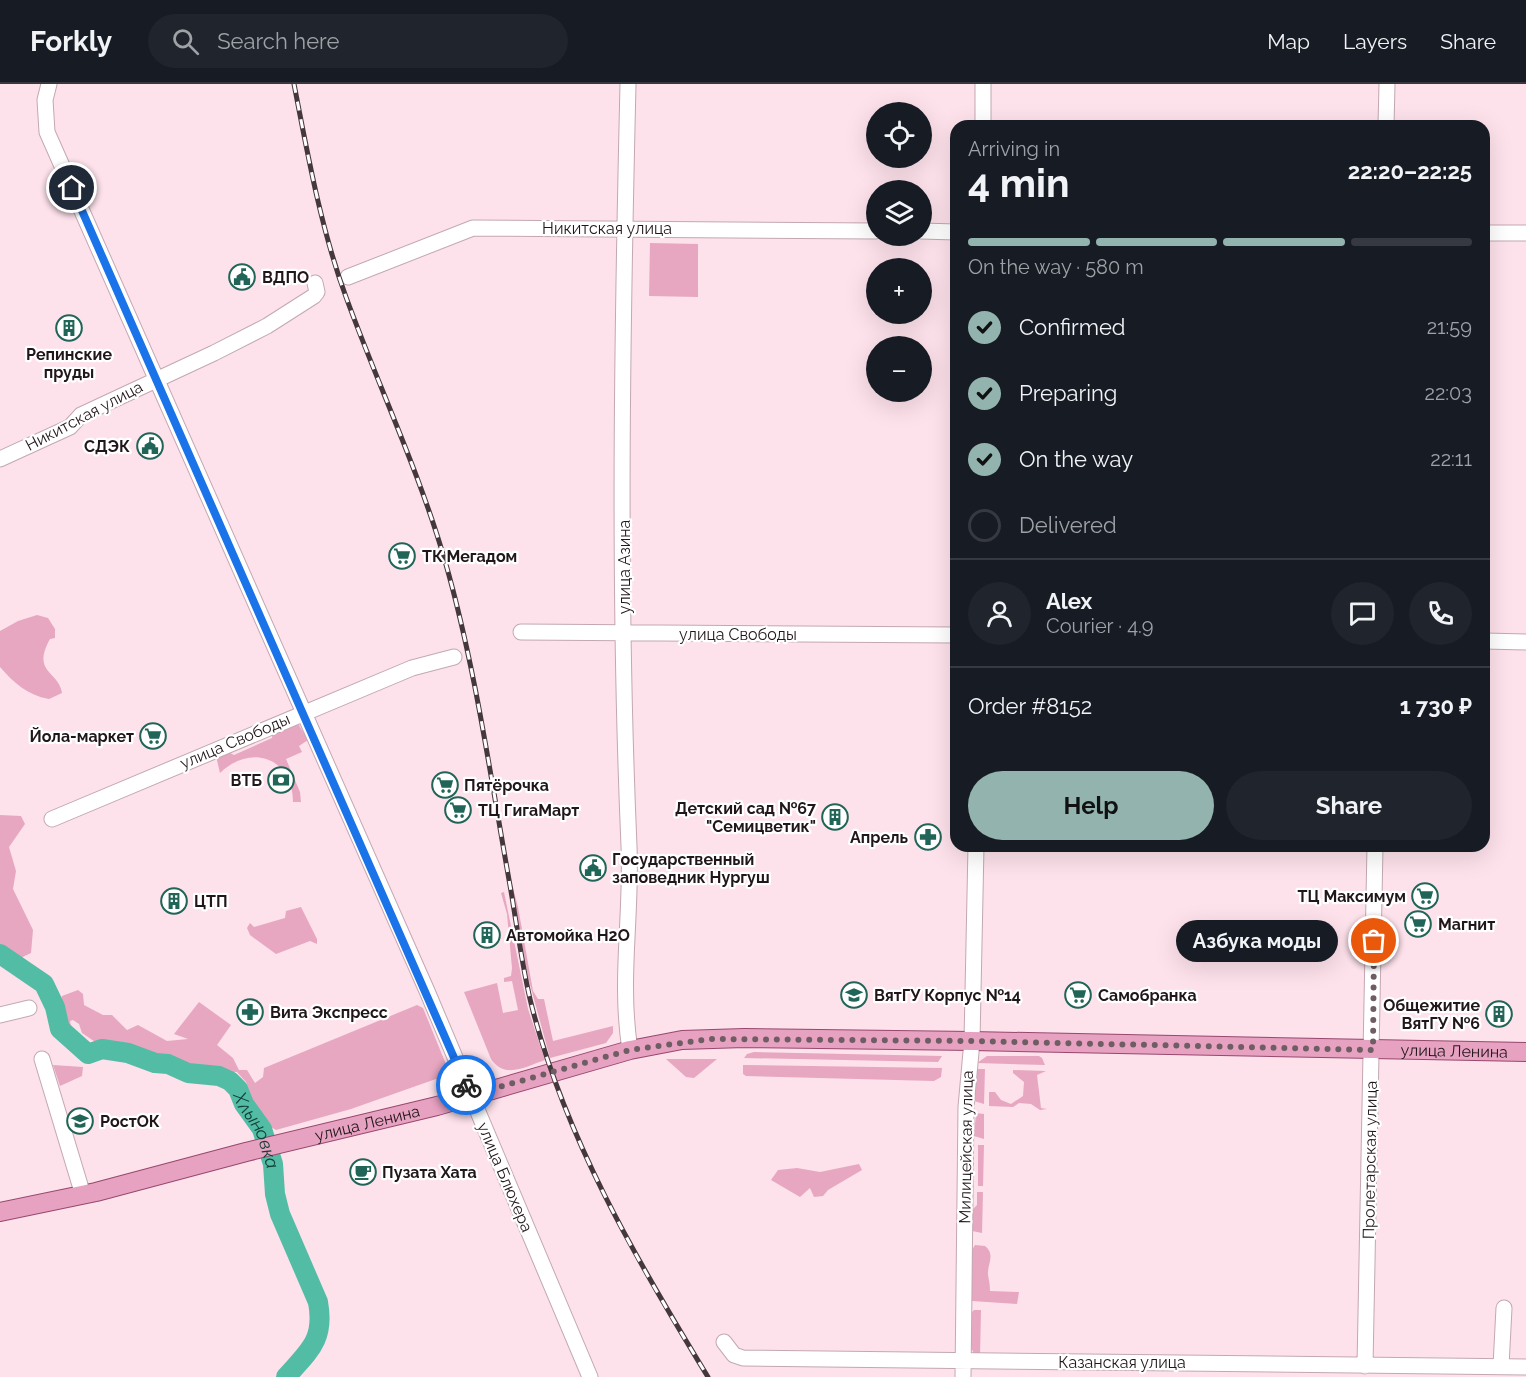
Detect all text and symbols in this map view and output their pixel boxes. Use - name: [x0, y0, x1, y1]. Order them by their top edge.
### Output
- search box: [148, 14, 568, 68]
- text: Forkly: [30, 25, 112, 58]
- icon: search: [169, 25, 202, 58]
- text: Search here: [217, 28, 339, 54]
- text: Map: [1267, 29, 1310, 54]
- text: Layers: [1343, 29, 1407, 54]
- text: Share: [1440, 29, 1496, 54]
- map controls: [866, 102, 932, 402]
- button: locate: [866, 102, 932, 168]
- text: Arriving in: [968, 137, 1060, 161]
- text: 22:20–22:25: [1348, 158, 1472, 184]
- text: 4 min: [968, 160, 1069, 206]
- pin: [46, 162, 97, 213]
- icon: home: [55, 171, 88, 204]
- button: layers: [866, 180, 932, 246]
- street label: Никитская улица: [542, 219, 672, 238]
- text: On the way · 580 m: [968, 255, 1144, 279]
- button: +: [866, 258, 932, 324]
- public building icon: ВДПО: [227, 262, 257, 292]
- place label: ВДПО: [262, 268, 309, 287]
- icon: check: [968, 311, 1001, 344]
- building icon: Репинские пруды: [54, 313, 84, 343]
- text: Confirmed: [1019, 314, 1126, 340]
- text: 21:59: [1427, 315, 1472, 339]
- button: −: [866, 336, 932, 402]
- place label: Репинские пруды: [26, 345, 112, 382]
- street label: Никитская улица: [22, 377, 146, 455]
- icon: check: [968, 377, 1001, 410]
- text: Preparing: [1019, 380, 1117, 406]
- text: 22:03: [1424, 381, 1472, 405]
- public building icon: СДЭК: [135, 431, 165, 461]
- place label: СДЭК: [84, 437, 130, 456]
- icon: check: [968, 443, 1001, 476]
- text: On the way: [1019, 446, 1133, 472]
- text: 22:11: [1430, 447, 1472, 471]
- text: Delivered: [1019, 512, 1117, 538]
- street label: улица Азина: [615, 520, 634, 614]
- supermarket icon: ТК Мегадом: [387, 541, 417, 571]
- place label: ТК Мегадом: [422, 547, 517, 566]
- button: person: [968, 582, 1031, 645]
- button: chat: [1331, 582, 1394, 645]
- button: phone: [1409, 582, 1472, 645]
- text: Alex: [1046, 588, 1092, 614]
- text: Courier · 4.9: [1046, 614, 1154, 638]
- street label: улица Свободы: [679, 625, 797, 644]
- text: Order #8152: [968, 693, 1092, 719]
- text: 1 730 ₽: [1400, 693, 1472, 719]
- street label: улица Свободы: [177, 709, 293, 773]
- supermarket icon: Йола-маркет: [138, 721, 168, 751]
- place label: Йола-маркет: [29, 727, 134, 746]
- bank icon: ВТБ: [266, 765, 296, 795]
- supermarket icon: Пятёрочка: [430, 770, 460, 800]
- place label: ВТБ: [231, 771, 262, 790]
- button: Help: [968, 771, 1214, 840]
- button: Share: [1226, 771, 1472, 840]
- place label: Пятёрочка: [464, 776, 549, 795]
- supermarket icon: ТЦ ГигаМарт: [443, 795, 473, 825]
- place label: Детский сад №67 "Семицветик": [675, 799, 816, 836]
- place label: ТЦ ГигаМарт: [478, 801, 579, 820]
- building icon: Детский сад №67 "Семицветик": [820, 802, 850, 832]
- pharmacy icon: Апрель: [913, 822, 943, 852]
- place label: Апрель: [850, 828, 909, 847]
- place label: Государственный заповедник Нургуш: [612, 850, 770, 887]
- public building icon: Государственный заповедник Нургуш: [578, 853, 608, 883]
- supermarket icon: ТЦ Максимум: [1410, 881, 1440, 911]
- building icon: ЦТП: [159, 886, 189, 916]
- place label: ТЦ Максимум: [1298, 887, 1406, 906]
- place label: ЦТП: [194, 892, 228, 911]
- supermarket icon: Магнит: [1403, 909, 1433, 939]
- pin: [1348, 915, 1399, 966]
- place label: Магнит: [1438, 915, 1495, 934]
- building icon: Автомойка H2O: [472, 920, 502, 950]
- callout: Азбука моды: [1176, 920, 1338, 962]
- icon: bag: [1357, 924, 1390, 957]
- place label: Автомойка H2O: [506, 926, 630, 945]
- text: Азбука моды: [1193, 929, 1321, 953]
- school or university icon: ВятГУ Корпус №14: [839, 980, 869, 1010]
- supermarket icon: Самобранка: [1063, 980, 1093, 1010]
- place label: ВятГУ Корпус №14: [874, 986, 1021, 1005]
- place label: Самобранка: [1098, 986, 1197, 1005]
- place label: Общежитие ВятГУ №6: [1383, 996, 1480, 1033]
- pharmacy icon: Вита Экспресс: [235, 997, 265, 1027]
- building icon: Общежитие ВятГУ №6: [1484, 999, 1514, 1029]
- place label: Вита Экспресс: [270, 1003, 388, 1022]
- street label: улица Ленина: [1400, 1040, 1508, 1061]
- courier: [436, 1055, 496, 1115]
- icon: bike: [450, 1069, 483, 1102]
- street label: Милицейская улица: [955, 1070, 977, 1224]
- street label: Пролетарская улица: [1359, 1081, 1381, 1239]
- water label: Хлыновка: [229, 1088, 284, 1171]
- street label: улица Ленина: [313, 1101, 422, 1145]
- school or university icon: РостОК: [65, 1106, 95, 1136]
- place label: РостОК: [100, 1112, 160, 1131]
- street label: улица Блюхера: [473, 1119, 537, 1235]
- cafe icon: Пузата Хата: [348, 1157, 378, 1187]
- place label: Пузата Хата: [382, 1163, 477, 1182]
- street label: Казанская улица: [1058, 1353, 1186, 1372]

